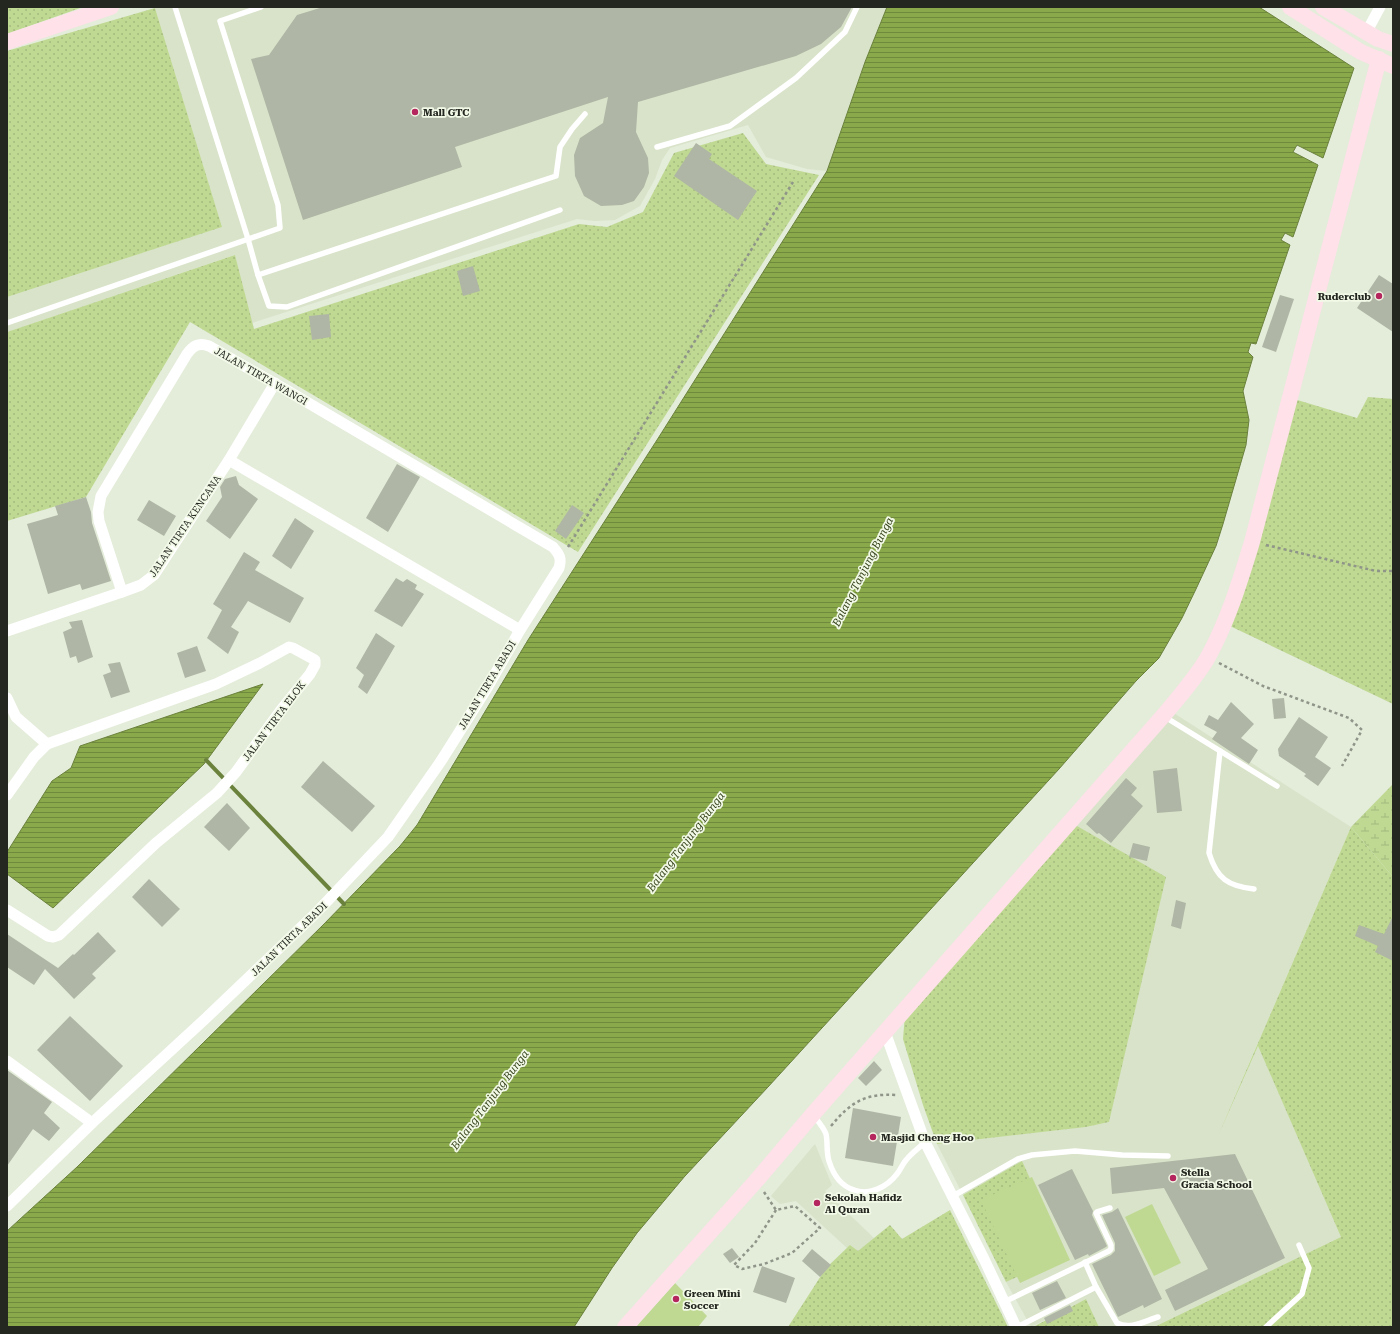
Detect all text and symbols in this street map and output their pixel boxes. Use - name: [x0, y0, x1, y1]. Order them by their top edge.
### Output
- marker: Mall GTC: [410, 107, 420, 117]
- place label: Mall GTC: [423, 107, 469, 118]
- place label: Ruderclub: [1318, 291, 1371, 302]
- marker: Ruderclub: [1374, 291, 1384, 301]
- street label: JALAN TIRTA WANGI: [213, 345, 310, 407]
- street label: JALAN TIRTA KENCANA: [147, 473, 223, 579]
- water label: Balang Tanjung Bunga: [829, 515, 896, 630]
- street label: JALAN TIRTA ABADI: [456, 639, 518, 731]
- street label: JALAN TIRTA ELOK: [240, 678, 308, 763]
- water label: Balang Tanjung Bunga: [644, 790, 728, 895]
- street label: JALAN TIRTA ABADI: [249, 900, 329, 978]
- water label: Balang Tanjung Bunga: [448, 1048, 532, 1153]
- marker: Masjid Cheng Hoo: [868, 1132, 878, 1142]
- place label: Masjid Cheng Hoo: [881, 1132, 974, 1143]
- place label: Stella Gracia School: [1181, 1167, 1252, 1190]
- marker: Stella Gracia School: [1168, 1173, 1178, 1183]
- place label: Sekolah Hafidz Al Quran: [825, 1192, 902, 1215]
- marker: Sekolah Hafidz Al Quran: [812, 1198, 822, 1208]
- place label: Green Mini Soccer: [684, 1288, 741, 1311]
- marker: Green Mini Soccer: [671, 1294, 681, 1304]

